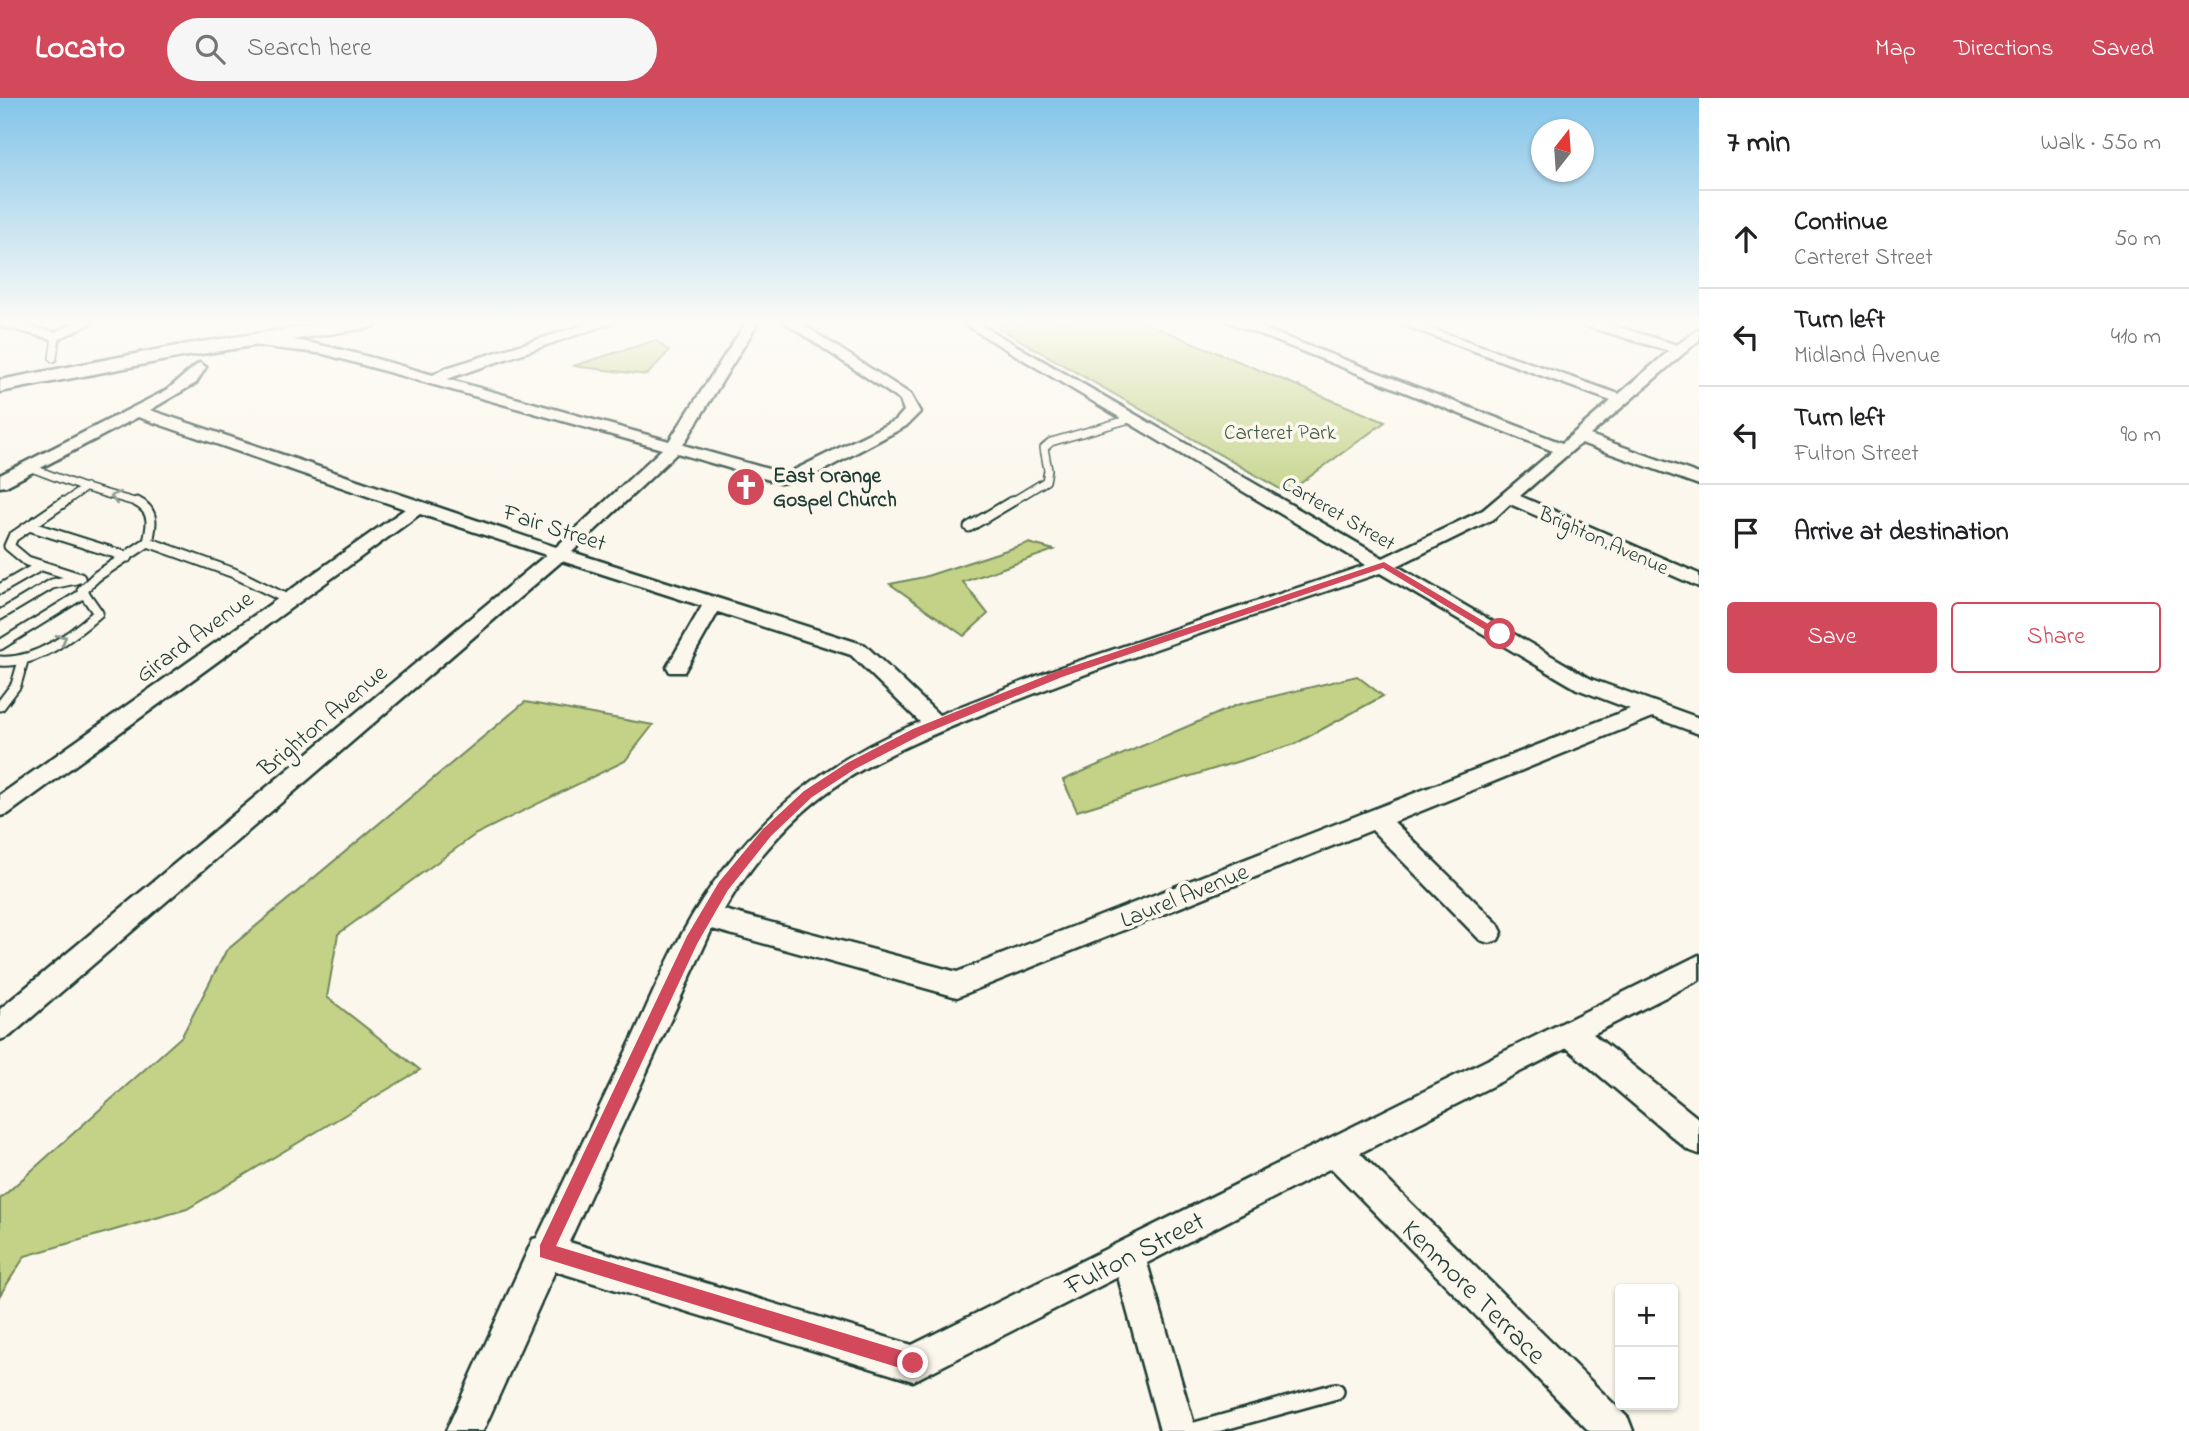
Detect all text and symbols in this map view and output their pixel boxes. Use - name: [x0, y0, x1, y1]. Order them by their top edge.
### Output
- search box: [167, 18, 657, 81]
- text: Locato: [35, 25, 125, 73]
- icon: search: [191, 30, 229, 68]
- text: Search here: [247, 30, 372, 68]
- text: Map: [1875, 32, 1916, 67]
- text: Directions: [1954, 32, 2053, 67]
- text: Saved: [2091, 32, 2154, 67]
- north arrow: [1531, 119, 1594, 182]
- text: 7 min: [1727, 122, 1790, 166]
- text: Walk · 550 m: [2041, 127, 2161, 160]
- text: Continue: [1794, 204, 1887, 242]
- icon: ahead: [1727, 220, 1765, 258]
- text: 50 m: [2114, 223, 2161, 256]
- text: Carteret Street: [1794, 242, 1933, 275]
- text: Turn left: [1794, 302, 1885, 340]
- icon: left: [1727, 318, 1765, 356]
- text: 410 m: [2111, 321, 2161, 354]
- text: Midland Avenue: [1794, 340, 1940, 373]
- text: Turn left: [1794, 400, 1885, 438]
- icon: left: [1727, 416, 1765, 454]
- park label: Carteret Park: [1224, 419, 1337, 449]
- text: 90 m: [2121, 419, 2161, 452]
- text: Fulton Street: [1794, 438, 1919, 471]
- place label: East Orange Gospel Church: [773, 462, 897, 516]
- church icon: East Orange Gospel Church: [725, 466, 767, 508]
- street label: Carteret Street: [1276, 470, 1400, 559]
- one-way arrow: [109, 490, 121, 505]
- street label: Fair Street: [497, 496, 610, 563]
- street label: Brighton Avenue: [1532, 499, 1673, 586]
- icon: arrive: [1727, 514, 1765, 552]
- text: Arrive at destination: [1794, 514, 2009, 552]
- street label: Girard Avenue: [129, 583, 262, 693]
- button: Save: [1727, 602, 1937, 673]
- button: Share: [1951, 602, 2161, 673]
- route start: [1484, 618, 1515, 649]
- one-way arrow: [54, 634, 67, 647]
- street label: Brighton Avenue: [251, 657, 396, 787]
- street label: Laurel Avenue: [1116, 856, 1255, 939]
- street label: Fulton Street: [1058, 1202, 1213, 1308]
- street label: Kenmore Terrace: [1391, 1212, 1555, 1376]
- map controls: [1615, 1284, 1678, 1410]
- button: +: [1615, 1284, 1678, 1347]
- route end: [897, 1347, 928, 1378]
- button: −: [1615, 1347, 1678, 1410]

